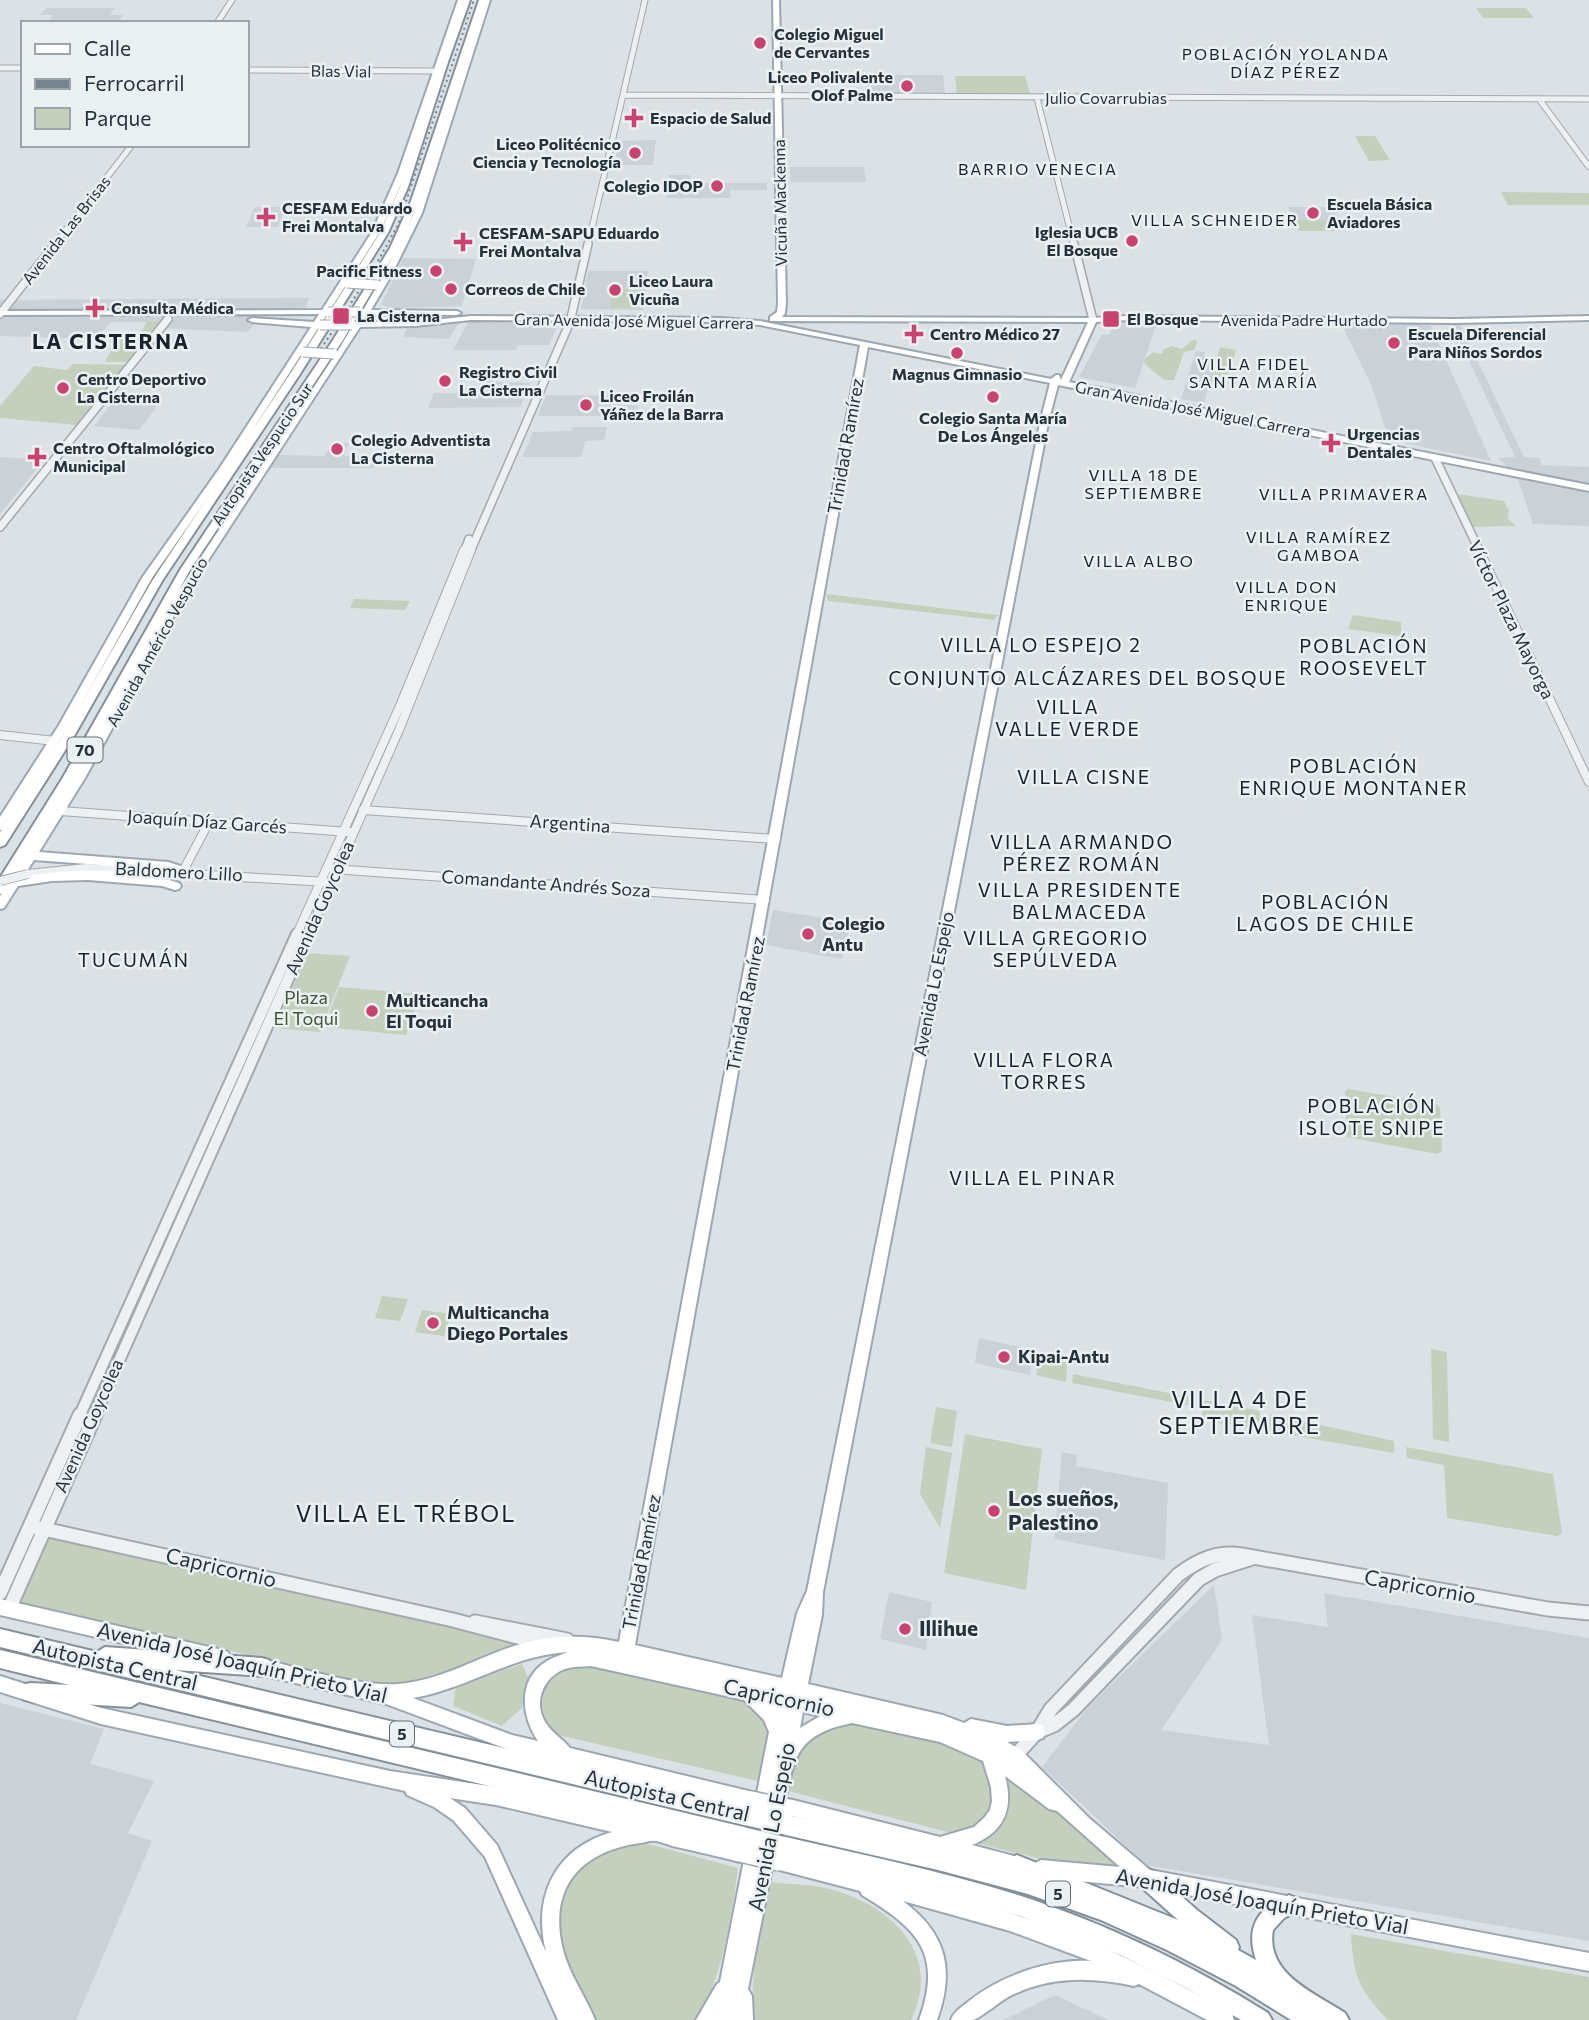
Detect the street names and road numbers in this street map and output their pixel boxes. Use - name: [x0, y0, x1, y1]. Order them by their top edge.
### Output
- street label: Blas Vial: [311, 60, 371, 81]
- street label: Julio Covarrubias: [1045, 88, 1167, 107]
- street label: Vicuña Mackenna: [769, 139, 790, 267]
- street label: Avenida Las Brisas: [17, 172, 114, 288]
- street label: Gran Avenida José Miguel Carrera: [514, 309, 754, 332]
- street label: Avenida Padre Hurtado: [1220, 310, 1388, 329]
- street label: Trinidad Ramírez: [822, 376, 868, 515]
- street label: Gran Avenida José Miguel Carrera: [1074, 376, 1313, 441]
- street label: Autopista Vespucio Sur: [207, 378, 317, 529]
- street label: Víctor Plaza Mayorga: [1464, 537, 1560, 702]
- street label: Avenida Américo Vespucio: [102, 554, 211, 730]
- road number: 70: [68, 737, 102, 762]
- street label: Joaquín Díaz Garcés: [126, 804, 288, 838]
- street label: Argentina: [529, 809, 611, 837]
- street label: Avenida Goycolea: [280, 837, 358, 978]
- street label: Baldomero Lillo: [115, 857, 243, 885]
- street label: Comandante Andrés Soza: [441, 865, 651, 901]
- street label: Avenida Lo Espejo: [908, 909, 958, 1058]
- street label: Trinidad Ramírez: [721, 934, 769, 1073]
- street label: Avenida Goycolea: [49, 1355, 127, 1496]
- street label: Trinidad Ramírez: [617, 1492, 665, 1631]
- street label: Capricornio: [164, 1542, 279, 1591]
- street label: Capricornio: [1363, 1563, 1478, 1608]
- street label: Avenida José Joaquín Prieto Vial: [95, 1616, 390, 1707]
- street label: Autopista Central: [30, 1632, 200, 1695]
- street label: Capricornio: [722, 1673, 837, 1720]
- road number: 5: [390, 1722, 414, 1746]
- street label: Avenida Lo Espejo: [742, 1740, 799, 1913]
- street label: Autopista Central: [582, 1763, 752, 1826]
- street label: Avenida José Joaquín Prieto Vial: [1114, 1862, 1411, 1939]
- road number: 5: [1046, 1882, 1070, 1906]

